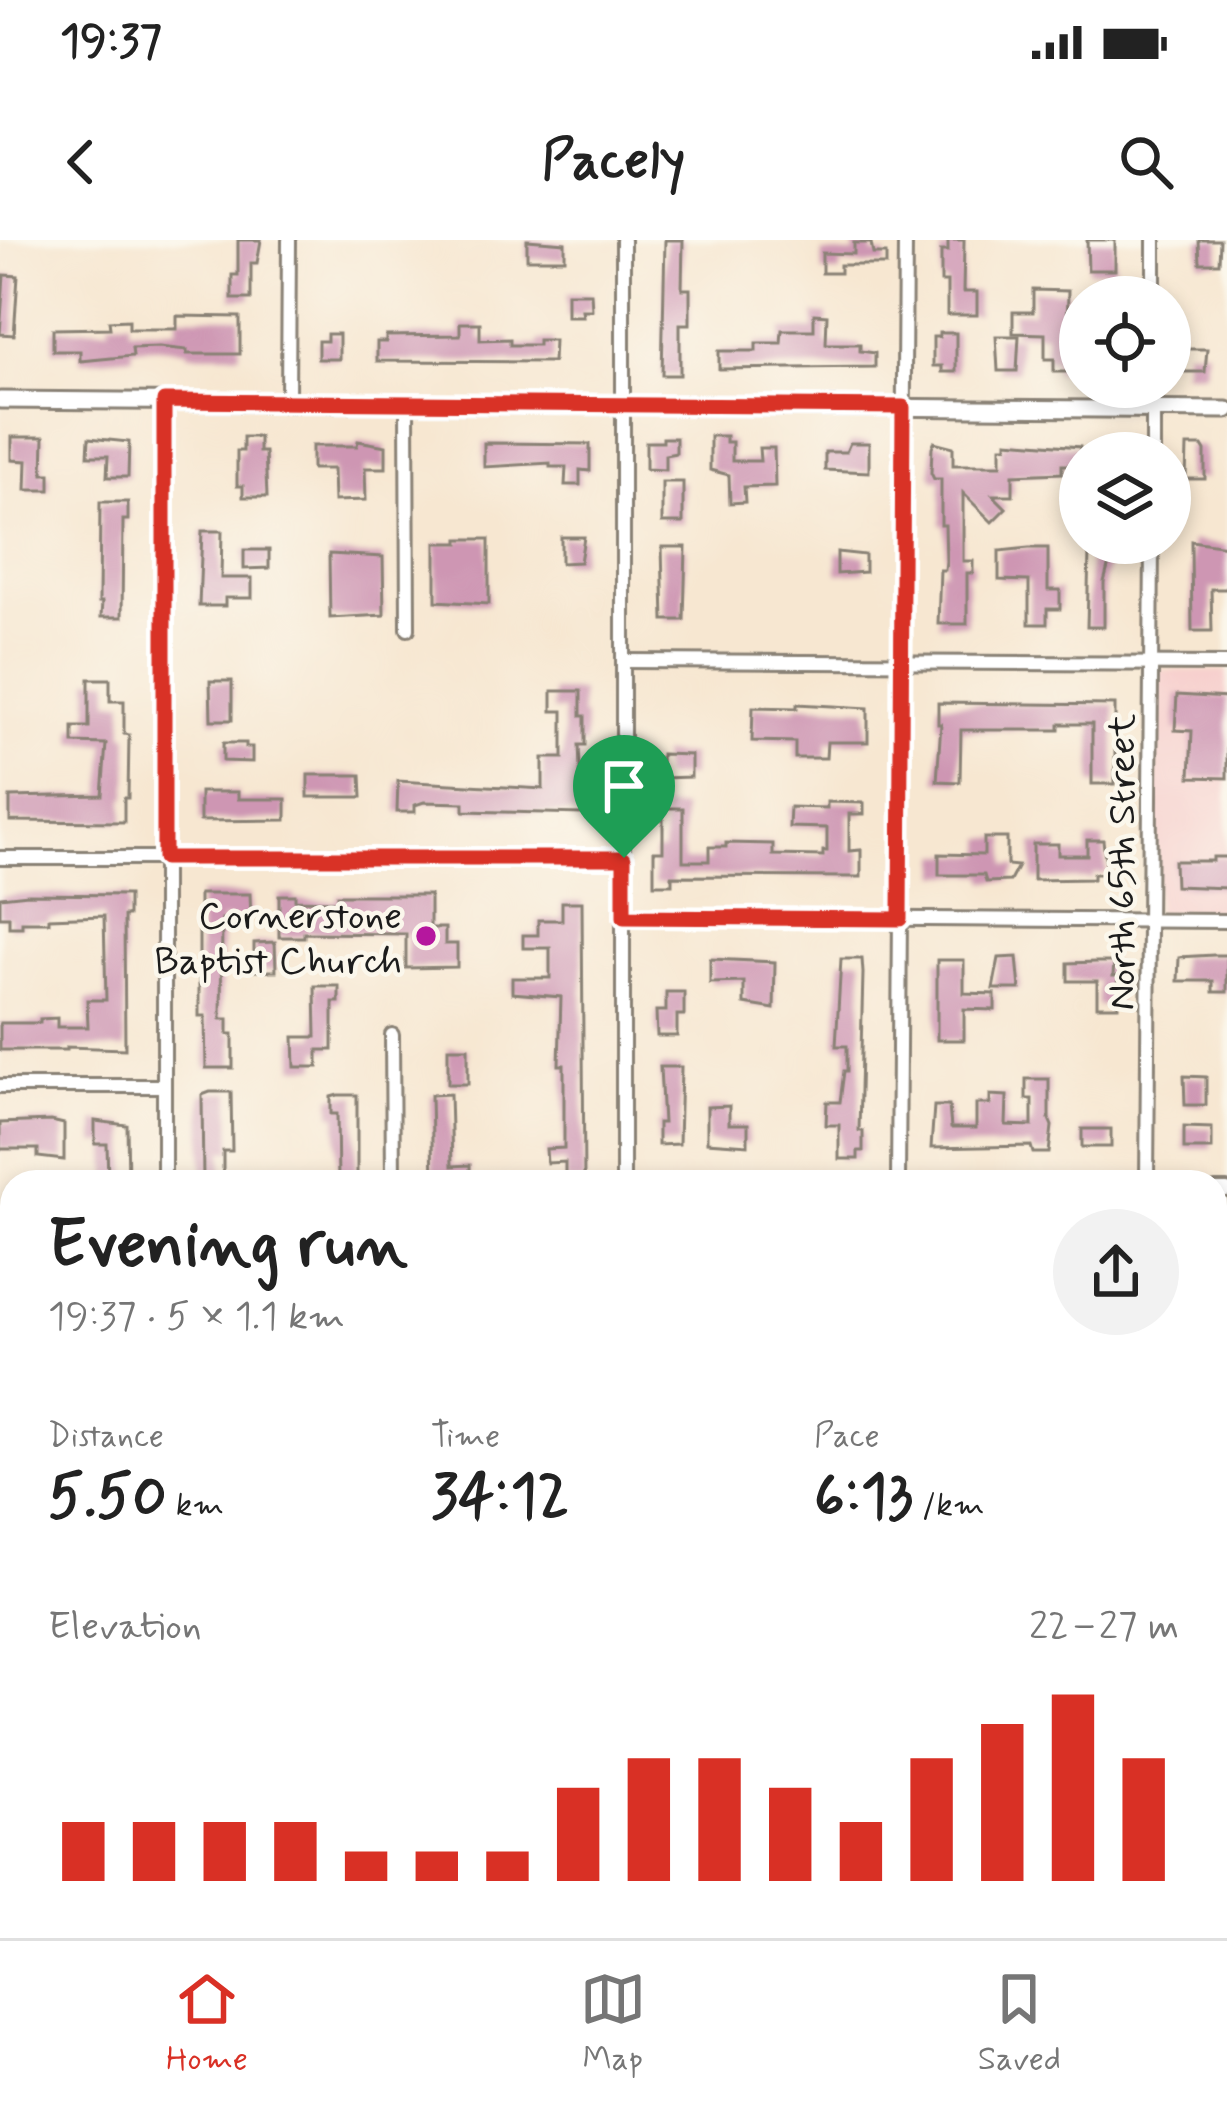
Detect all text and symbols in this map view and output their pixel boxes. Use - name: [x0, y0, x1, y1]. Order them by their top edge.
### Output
- text: 19:37: [60, 13, 162, 72]
- text: Pacely: [542, 127, 685, 198]
- icon: back: [48, 129, 114, 195]
- icon: search: [1113, 129, 1179, 195]
- map controls: [1059, 276, 1191, 564]
- button: locate: [1059, 276, 1191, 408]
- button: layers: [1059, 432, 1191, 564]
- street label: North 65th Street: [1098, 714, 1149, 1010]
- pin: [573, 735, 675, 858]
- icon: arrive: [591, 753, 657, 819]
- place label: Cornerstone Baptist Church: [154, 892, 402, 988]
- marker: Cornerstone Baptist Church: [413, 923, 439, 949]
- text: Evening run: [48, 1204, 408, 1290]
- button: share: [1053, 1209, 1179, 1335]
- text: 19:37 · 5 × 1.1 km: [48, 1292, 345, 1343]
- text: Distance: [48, 1415, 164, 1459]
- text: Time: [431, 1415, 500, 1459]
- text: Pace: [814, 1415, 880, 1459]
- text: 5.50: [48, 1459, 167, 1538]
- text: 34:12: [431, 1459, 569, 1538]
- text: 6:13: [814, 1459, 913, 1538]
- text: km: [167, 1484, 224, 1528]
- text: /km: [913, 1484, 984, 1528]
- text: Elevation: [48, 1602, 202, 1653]
- text: 22–27 m: [1029, 1602, 1179, 1653]
- tab: Home: [166, 1966, 248, 2082]
- tab: Map: [580, 1966, 646, 2082]
- tab: Saved: [978, 1966, 1061, 2082]

